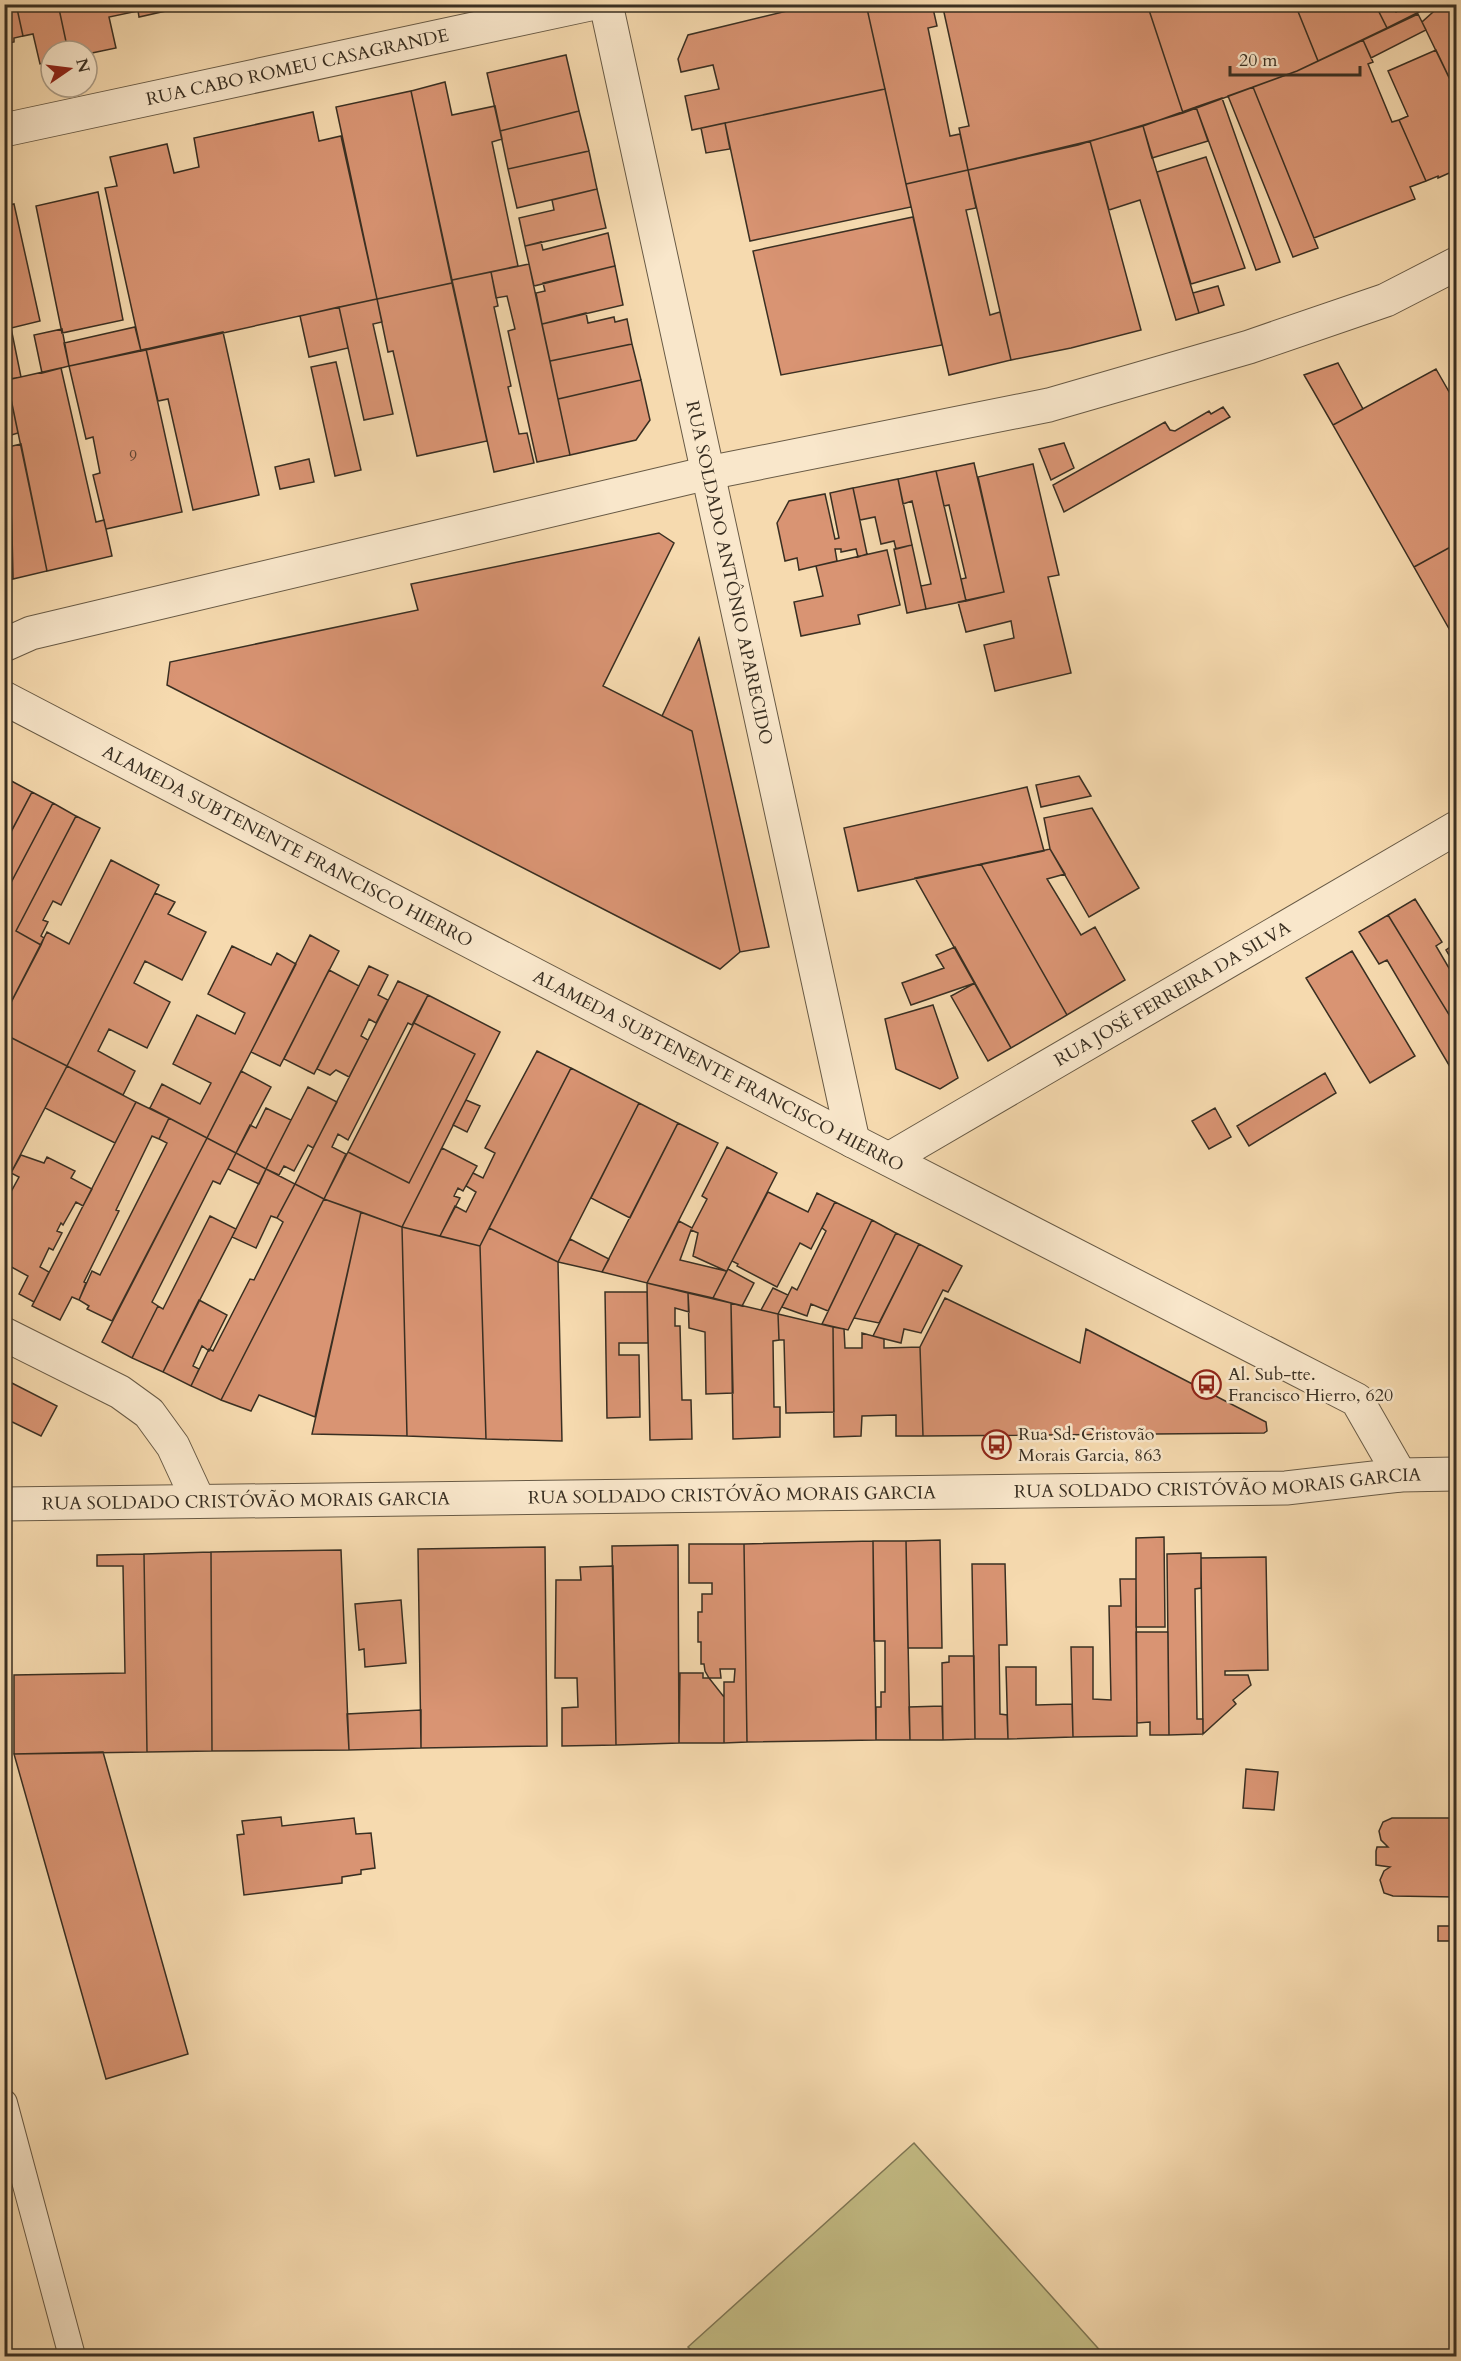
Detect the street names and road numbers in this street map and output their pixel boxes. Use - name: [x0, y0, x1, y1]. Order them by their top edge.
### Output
- street label: RUA CABO ROMEU CASAGRANDE: [144, 22, 451, 112]
- street label: RUA SOLDADO ANTÔNIO APARECIDO: [680, 398, 779, 747]
- street label: ALAMEDA SUBTENENTE FRANCISCO HIERRO: [98, 739, 477, 953]
- street label: RUA JOSÉ FERREIRA DA SILVA: [1050, 915, 1295, 1072]
- street label: ALAMEDA SUBTENENTE FRANCISCO HIERRO: [529, 964, 908, 1178]
- street label: RUA SOLDADO CRISTÓVÃO MORAIS GARCIA: [1014, 1462, 1422, 1504]
- street label: RUA SOLDADO CRISTÓVÃO MORAIS GARCIA: [528, 1480, 936, 1510]
- street label: RUA SOLDADO CRISTÓVÃO MORAIS GARCIA: [42, 1486, 450, 1516]

